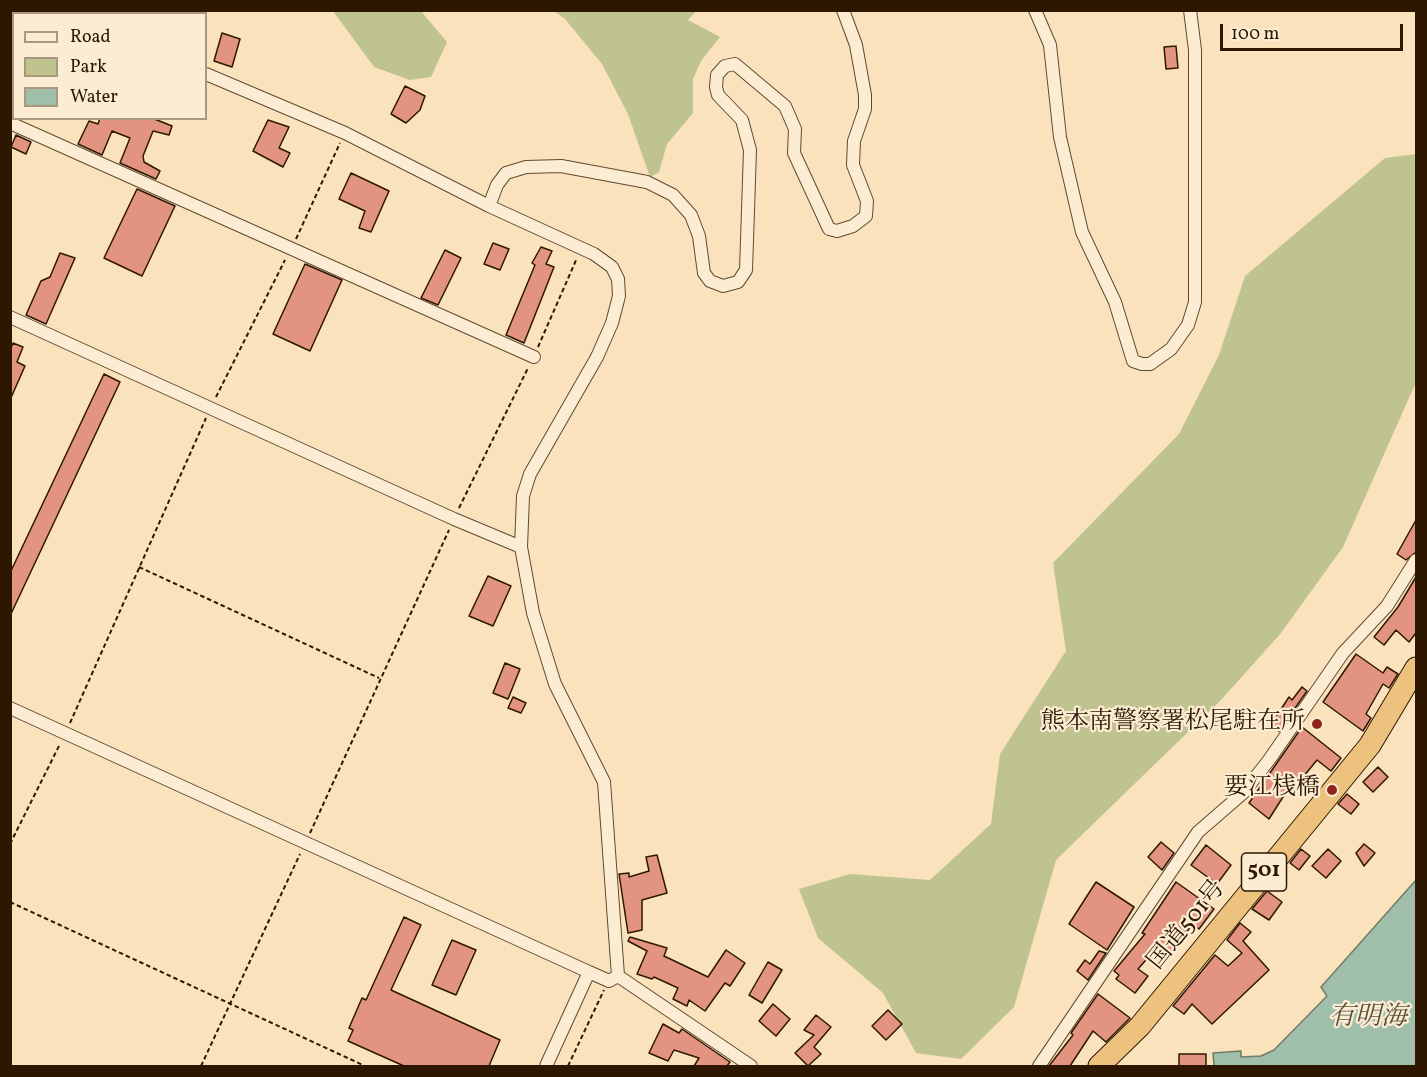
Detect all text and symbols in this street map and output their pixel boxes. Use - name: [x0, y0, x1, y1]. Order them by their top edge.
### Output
- legend: [12, 12, 207, 120]
- scale bar: [1223, 12, 1406, 50]
- text: 100 m: [1231, 22, 1280, 47]
- text: Road: [70, 25, 111, 50]
- text: Park: [70, 55, 107, 80]
- text: Water: [70, 85, 118, 110]
- place label: 熊本南警察署松尾駐在所: [1041, 710, 1305, 738]
- marker: 熊本南警察署松尾駐在所: [1310, 717, 1324, 731]
- place label: 要江桟橋: [1224, 776, 1320, 804]
- marker: 要江桟橋: [1325, 783, 1339, 797]
- road number: 501: [1242, 853, 1286, 891]
- street label: 国道501号: [1143, 875, 1233, 977]
- water label: 有明海: [1329, 1003, 1407, 1035]

